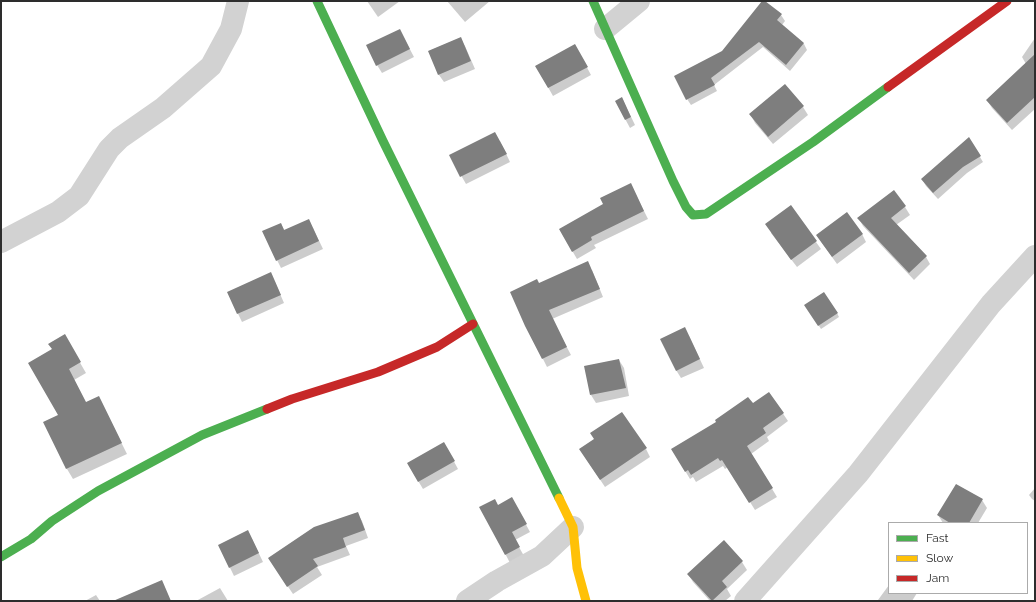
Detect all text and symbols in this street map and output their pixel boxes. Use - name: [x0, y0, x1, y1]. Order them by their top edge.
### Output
- legend: [888, 522, 1028, 594]
- text: Fast: [926, 531, 949, 545]
- text: Slow: [926, 551, 953, 565]
- text: Jam: [926, 571, 949, 585]

